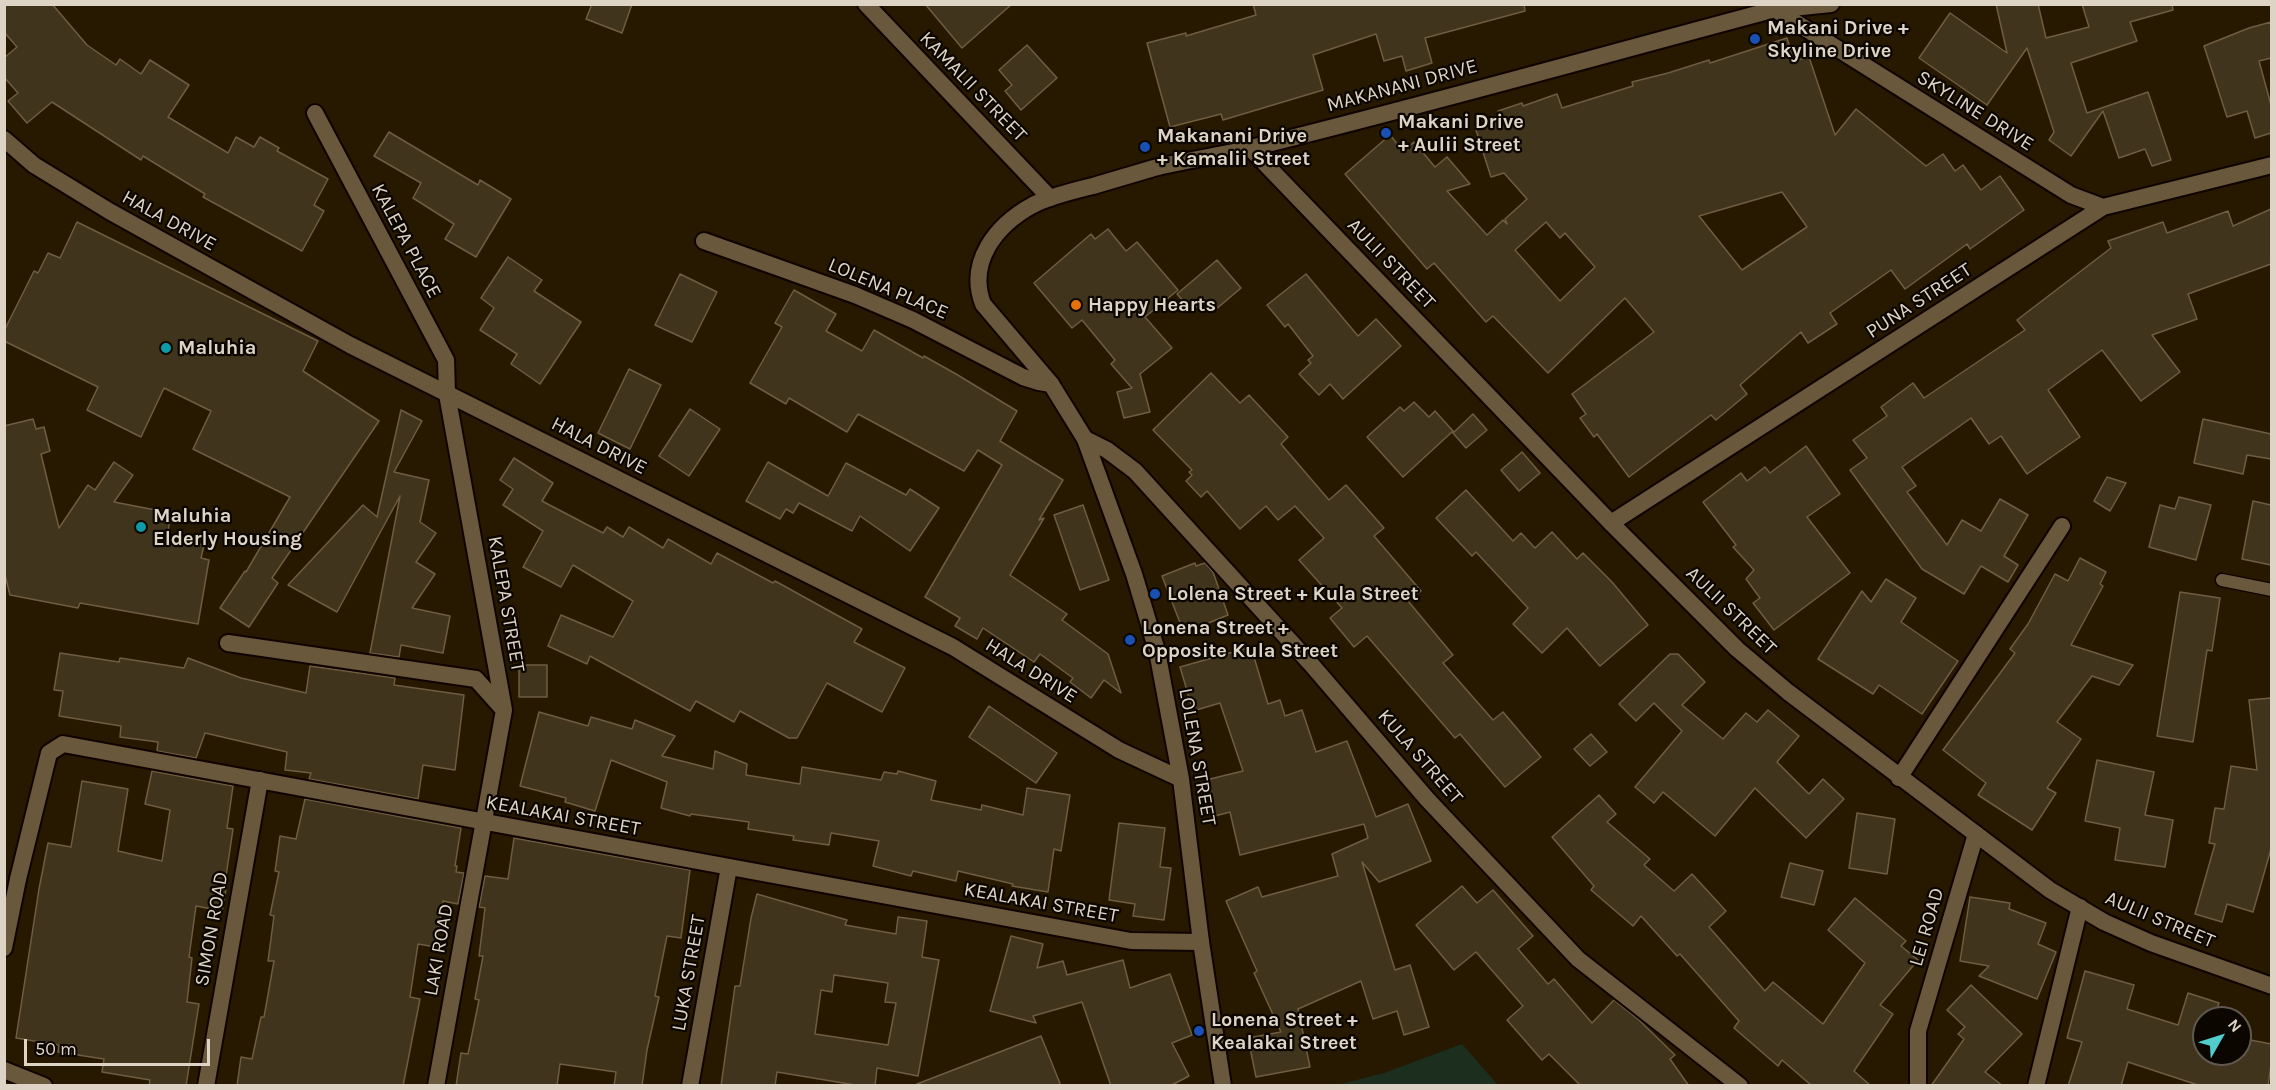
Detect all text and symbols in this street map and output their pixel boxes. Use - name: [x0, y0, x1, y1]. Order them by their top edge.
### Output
- place label: Makani Drive + Skyline Drive: [1767, 16, 1909, 63]
- street label: KAMALII STREET: [914, 27, 1032, 147]
- marker: Makani Drive + Skyline Drive: [1748, 32, 1762, 46]
- street label: MAKANANI DRIVE: [1324, 54, 1480, 118]
- street label: SKYLINE DRIVE: [1912, 65, 2038, 157]
- place label: Makani Drive + Aulii Street: [1398, 110, 1524, 157]
- place label: Makanani Drive + Kamalii Street: [1157, 124, 1310, 171]
- marker: Makani Drive + Aulii Street: [1379, 126, 1393, 140]
- marker: Makanani Drive + Kamalii Street: [1138, 140, 1152, 154]
- street label: KALEPA PLACE: [366, 180, 446, 302]
- street label: HALA DRIVE: [118, 185, 220, 257]
- street label: AULII STREET: [1342, 214, 1440, 314]
- street label: LOLENA PLACE: [824, 253, 952, 325]
- street label: PUNA STREET: [1862, 258, 1976, 344]
- place label: Happy Hearts: [1088, 293, 1216, 317]
- marker: Happy Hearts: [1069, 298, 1083, 312]
- place label: Maluhia: [178, 336, 257, 360]
- marker: Maluhia: [159, 341, 173, 355]
- street label: HALA DRIVE: [547, 412, 651, 480]
- place label: Maluhia Elderly Housing: [153, 504, 302, 551]
- marker: Maluhia Elderly Housing: [134, 520, 148, 534]
- street label: KALEPA STREET: [482, 534, 530, 674]
- street label: AULII STREET: [1681, 562, 1781, 660]
- place label: Lolena Street + Kula Street: [1167, 582, 1419, 606]
- marker: Lolena Street + Kula Street: [1148, 587, 1162, 601]
- place label: Lonena Street + Opposite Kula Street: [1142, 616, 1338, 663]
- street label: HALA DRIVE: [981, 633, 1081, 709]
- marker: Lonena Street + Opposite Kula Street: [1123, 633, 1137, 647]
- street label: LOLENA STREET: [1173, 686, 1221, 828]
- street label: KULA STREET: [1372, 705, 1468, 809]
- street label: KEALAKAI STREET: [484, 791, 642, 841]
- street label: SIMON ROAD: [190, 870, 234, 988]
- street label: KEALAKAI STREET: [962, 878, 1120, 928]
- street label: LEI ROAD: [1904, 885, 1950, 969]
- street label: AULII STREET: [2102, 886, 2218, 954]
- street label: LAKI ROAD: [419, 902, 459, 998]
- street label: LUKA STREET: [667, 913, 711, 1033]
- north arrow: [2192, 1006, 2252, 1066]
- place label: Lonena Street + Kealakai Street: [1211, 1008, 1358, 1055]
- text: N: [2224, 1015, 2246, 1036]
- marker: Lonena Street + Kealakai Street: [1192, 1024, 1206, 1038]
- scale bar: [27, 1027, 213, 1065]
- text: 50 m: [35, 1038, 77, 1060]

